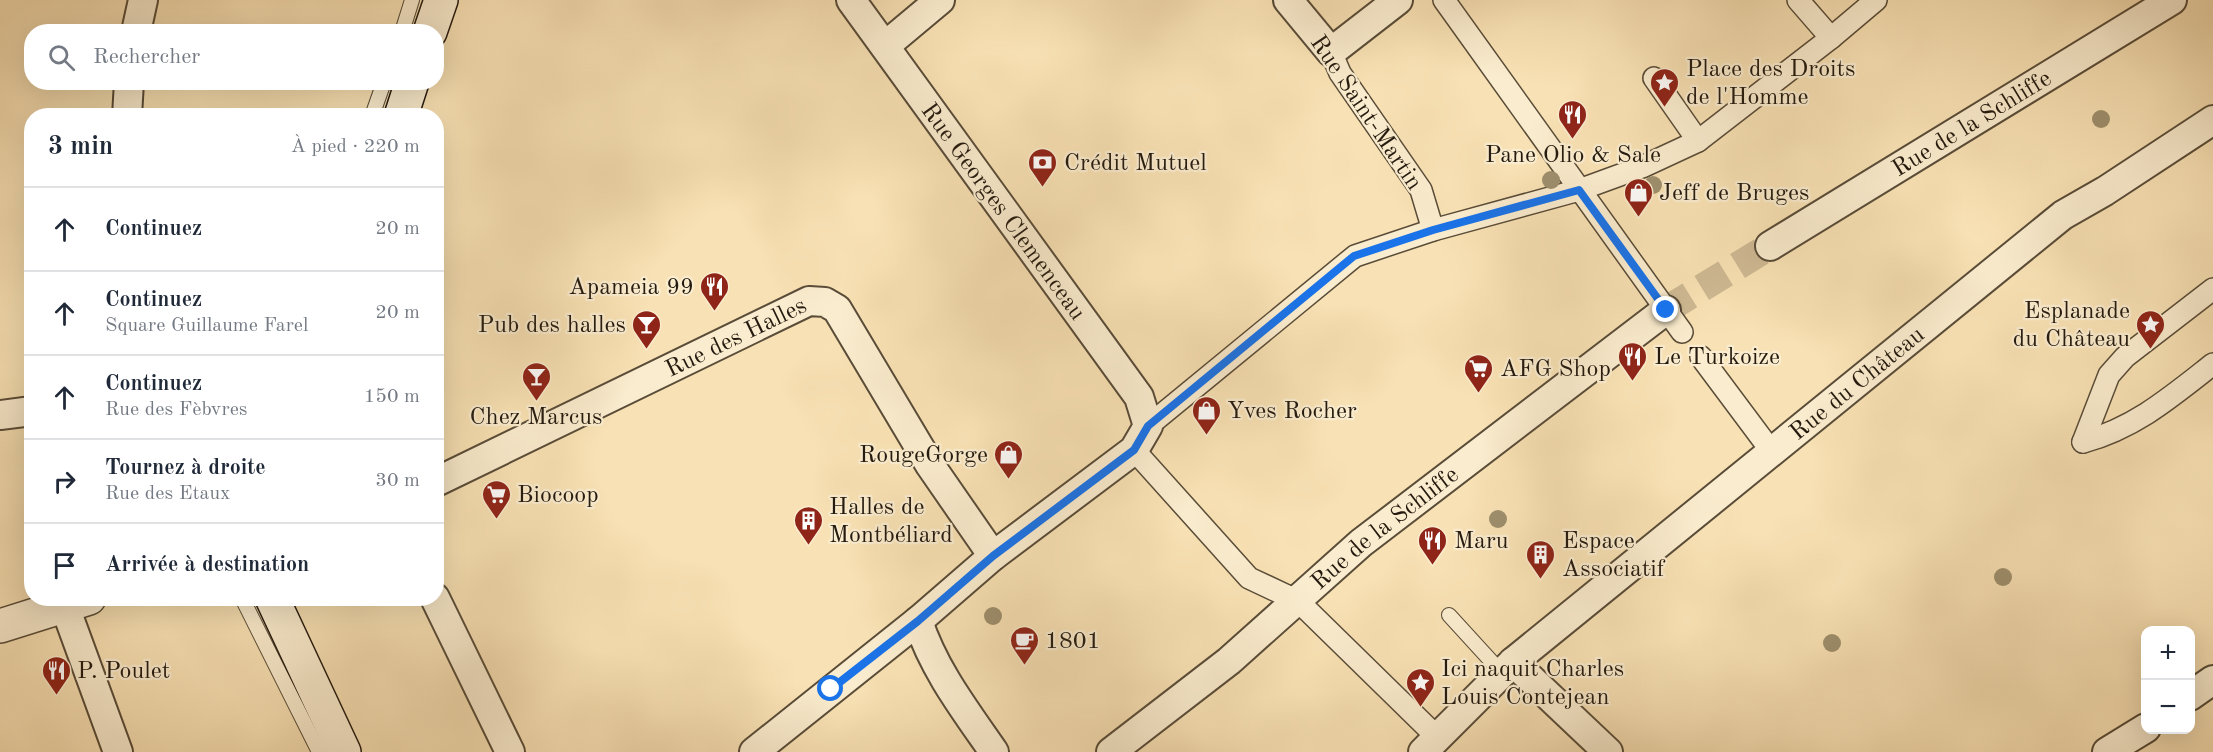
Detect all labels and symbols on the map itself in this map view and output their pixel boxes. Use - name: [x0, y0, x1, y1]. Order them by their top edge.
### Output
- street label: Rue Saint-Martin: [1305, 31, 1426, 195]
- place label: Place des Droits de l'Homme: [1686, 58, 1855, 110]
- place icon: Place des Droits de l'Homme: [1649, 66, 1681, 108]
- street label: Rue de la Schliffe: [1889, 67, 2056, 182]
- restaurant icon: Pane Olio & Sale: [1557, 98, 1589, 140]
- street label: Rue Georges Clemenceau: [916, 99, 1089, 325]
- place label: Pane Olio & Sale: [1485, 144, 1661, 168]
- bank icon: Crédit Mutuel: [1027, 146, 1059, 188]
- place label: Crédit Mutuel: [1064, 152, 1207, 176]
- shop icon: Jeff de Bruges: [1622, 176, 1654, 218]
- place label: Jeff de Bruges: [1659, 182, 1809, 206]
- restaurant icon: Apameia 99: [699, 270, 731, 312]
- place label: Apameia 99: [568, 276, 694, 300]
- street label: Rue des Halles: [662, 294, 811, 383]
- route end: [1652, 296, 1678, 322]
- place label: Esplanade du Château: [2013, 300, 2130, 352]
- bar icon: Pub des halles: [631, 308, 663, 350]
- place icon: Esplanade du Château: [2135, 308, 2167, 350]
- place label: Pub des halles: [478, 314, 626, 338]
- street label: Rue du Château: [1786, 323, 1930, 446]
- restaurant icon: Le Turkoize: [1617, 340, 1649, 382]
- place label: Le Turkoize: [1654, 346, 1780, 370]
- supermarket icon: AFG Shop: [1463, 352, 1495, 394]
- place label: AFG Shop: [1500, 358, 1611, 382]
- bar icon: Chez Marcus: [520, 360, 552, 402]
- shop icon: Yves Rocher: [1190, 394, 1222, 436]
- place label: Yves Rocher: [1227, 400, 1357, 424]
- place label: Chez Marcus: [470, 406, 602, 430]
- shop icon: RougeGorge: [993, 438, 1025, 480]
- place label: RougeGorge: [859, 444, 988, 468]
- street label: Rue de la Schliffe: [1308, 463, 1464, 595]
- supermarket icon: Biocoop: [480, 478, 512, 520]
- place label: Biocoop: [517, 484, 599, 508]
- place label: Halles de Montbéliard: [829, 496, 953, 548]
- building icon: Halles de Montbéliard: [792, 504, 824, 546]
- restaurant icon: Maru: [1417, 524, 1449, 566]
- place label: Maru: [1454, 530, 1509, 554]
- place label: Espace Associatif: [1562, 530, 1666, 582]
- building icon: Espace Associatif: [1525, 538, 1557, 580]
- cafe icon: 1801: [1008, 624, 1040, 666]
- place label: 1801: [1045, 630, 1101, 654]
- restaurant icon: P. Poulet: [40, 654, 72, 696]
- place label: Ici naquit Charles Louis Contejean: [1441, 658, 1624, 710]
- place label: P. Poulet: [77, 660, 170, 684]
- place icon: Ici naquit Charles Louis Contejean: [1404, 666, 1436, 708]
- route start: [817, 675, 843, 701]

